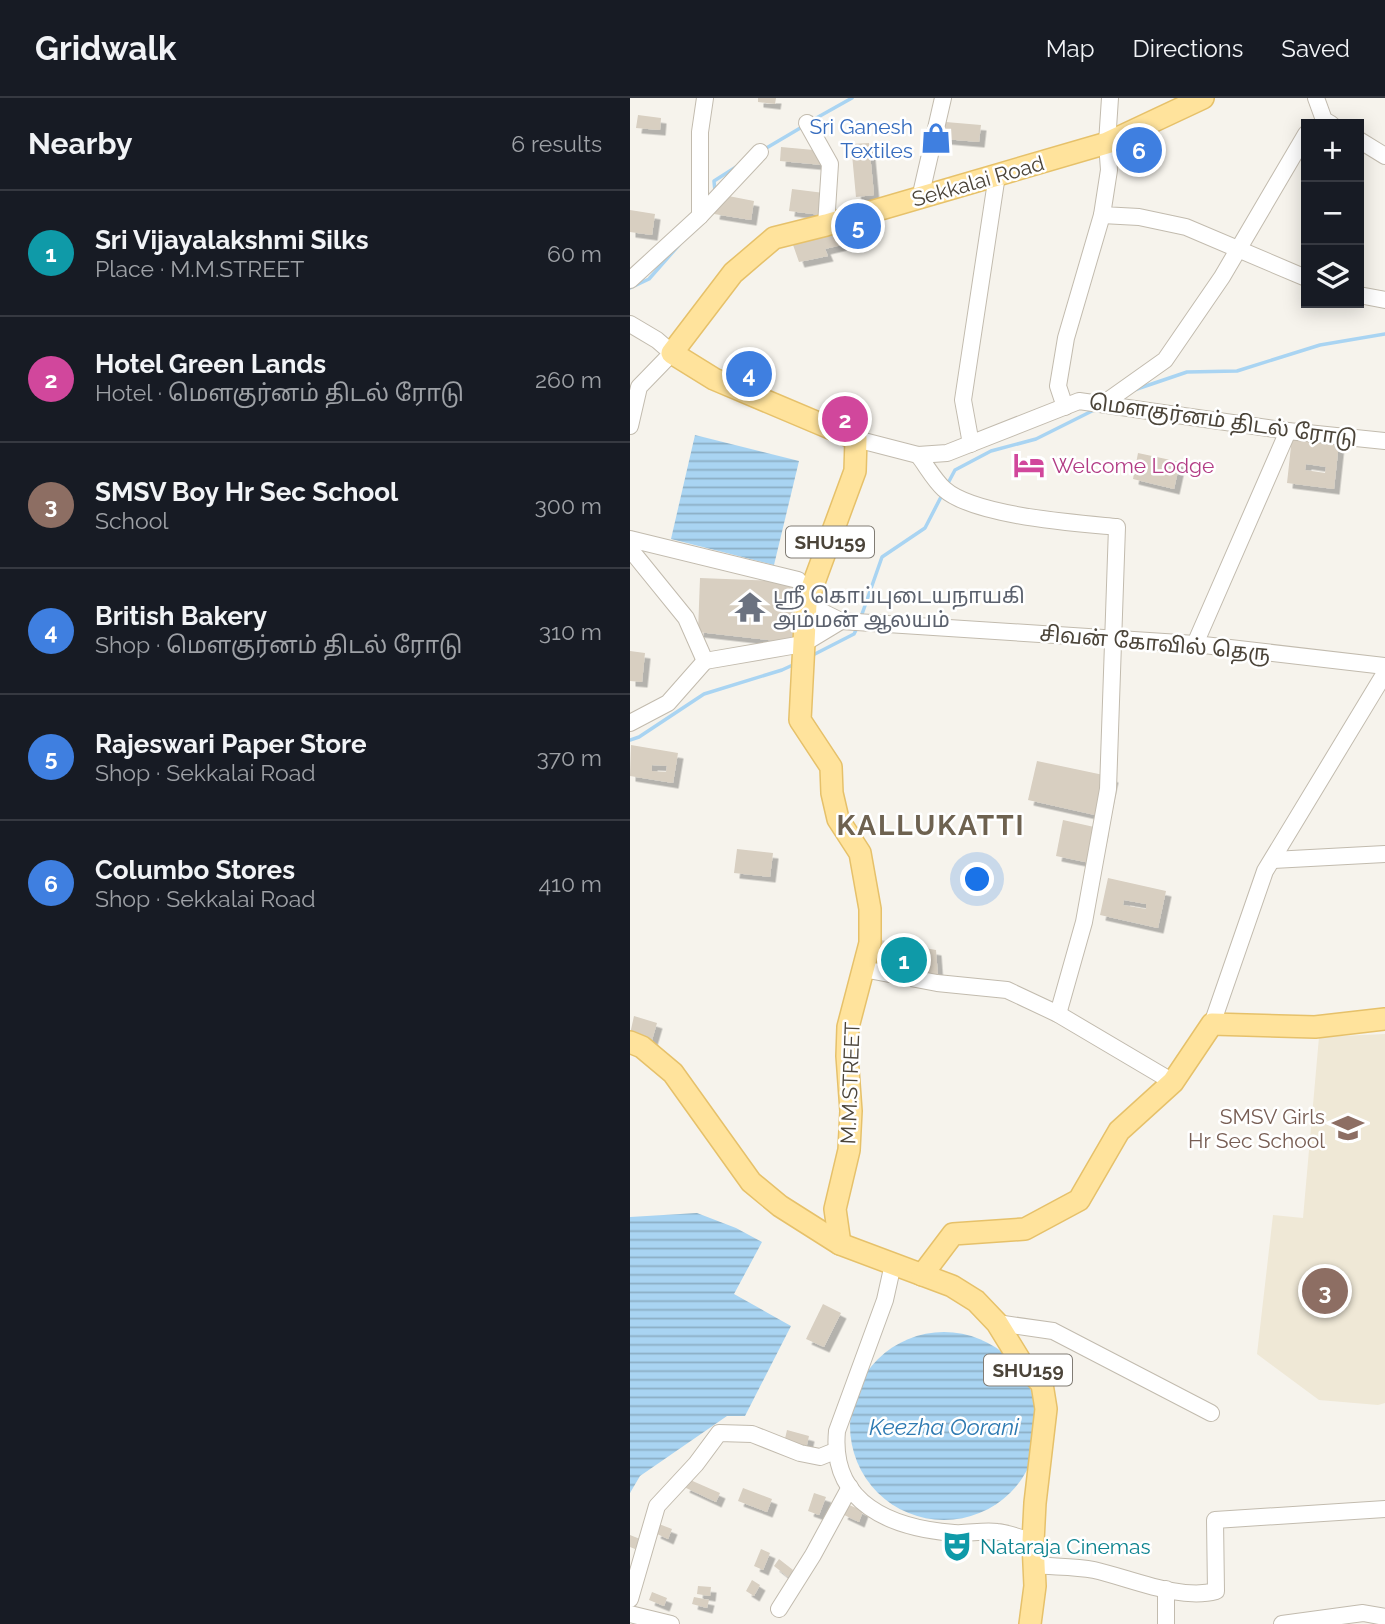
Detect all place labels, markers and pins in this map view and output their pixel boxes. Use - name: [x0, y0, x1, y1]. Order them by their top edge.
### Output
- place label: Sri Ganesh Textiles: [810, 114, 913, 163]
- shop icon: Sri Ganesh Textiles: [919, 121, 953, 155]
- pin: 6: [1116, 124, 1162, 176]
- pin: 5: [835, 200, 881, 252]
- pin: 4: [726, 348, 772, 400]
- pin: 2: [822, 393, 868, 445]
- hotel icon: Welcome Lodge: [1012, 448, 1046, 482]
- place label: Welcome Lodge: [1052, 453, 1214, 478]
- place label: ஸ்ரீ கொப்புடையநாயகி அம்மன் ஆலயம்: [773, 583, 1025, 634]
- temple icon: ஸ்ரீ கொப்புடையநாயகி அம்மன் ஆலயம்: [733, 590, 767, 624]
- pin: 1: [881, 934, 927, 986]
- place label: SMSV Girls Hr Sec School: [1188, 1104, 1325, 1153]
- school or university icon: SMSV Girls Hr Sec School: [1331, 1111, 1365, 1145]
- pin: 3: [1302, 1265, 1348, 1317]
- theatre icon: Nataraja Cinemas: [940, 1529, 974, 1563]
- place label: Nataraja Cinemas: [980, 1534, 1151, 1559]

